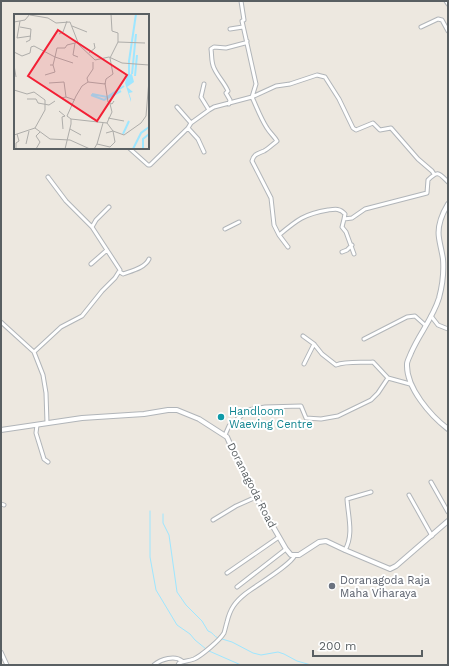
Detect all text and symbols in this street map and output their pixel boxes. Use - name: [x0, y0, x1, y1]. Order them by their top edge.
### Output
- inset map: [14, 14, 149, 149]
- place label: Handloom Waeving Centre: [229, 405, 313, 431]
- marker: Handloom Waeving Centre: [216, 412, 226, 422]
- street label: Doranagoda Road: [224, 440, 279, 530]
- place label: Doranagoda Raja Maha Viharaya: [340, 574, 430, 600]
- marker: Doranagoda Raja Maha Viharaya: [327, 581, 337, 591]
- scale bar: [313, 632, 422, 658]
- text: 200 m: [319, 639, 356, 653]

